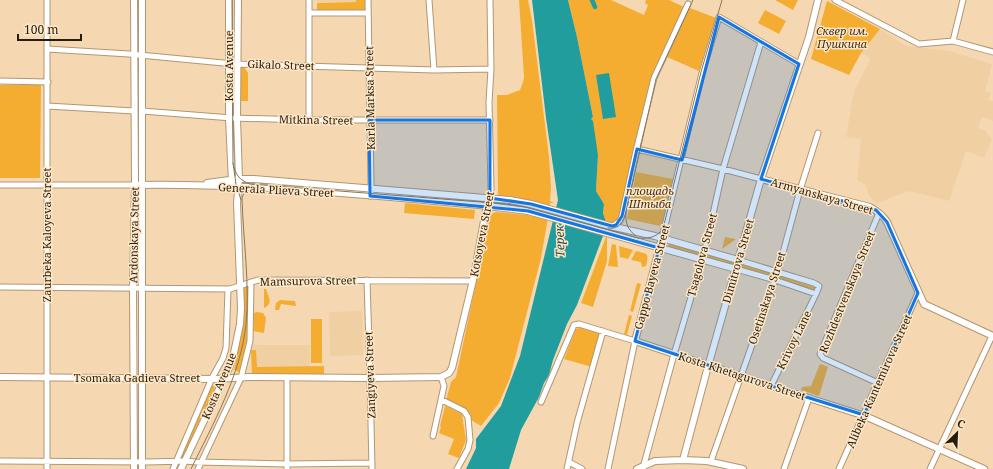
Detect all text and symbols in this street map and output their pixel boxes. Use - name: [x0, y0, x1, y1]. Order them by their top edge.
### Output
- scale bar: [18, 16, 81, 42]
- text: 100 m: [24, 21, 59, 38]
- park label: Сквер им. Пушкина: [816, 23, 868, 51]
- street label: Kosta Avenue: [221, 30, 236, 102]
- street label: Karla Marksa Street: [361, 46, 378, 150]
- street label: Gikalo Street: [247, 56, 315, 73]
- street label: Mitkina Street: [279, 111, 354, 128]
- street label: Zaurbeka Kaloyeva Street: [39, 168, 54, 302]
- street label: Armyanskaya Street: [769, 174, 875, 217]
- street label: Generala Plieva Street: [218, 179, 334, 200]
- park label: площадь Штыба: [626, 183, 674, 211]
- street label: Ardonskaya Street: [125, 187, 142, 283]
- street label: Kotsoyeva Street: [466, 190, 497, 278]
- street label: Tsagolova Street: [683, 211, 720, 298]
- street label: Dimitrova Street: [718, 217, 757, 305]
- water label: Терек: [550, 223, 569, 258]
- street label: Gappo Bayeva Street: [630, 223, 673, 331]
- street label: Rozhdestvenskaya Street: [815, 228, 878, 355]
- street label: Osetinskaya Street: [744, 249, 789, 346]
- street label: Mamsurova Street: [260, 272, 356, 289]
- street label: Krivoy Lane: [773, 308, 814, 372]
- street label: Alibeka Kantemirova Street: [842, 311, 915, 450]
- street label: Zangiyeva Street: [360, 331, 379, 419]
- street label: Kosta Khetagurova Street: [677, 348, 808, 403]
- street label: Kosta Avenue: [198, 350, 239, 421]
- street label: Tsomaka Gadieva Street: [74, 370, 200, 385]
- north arrow: [937, 413, 977, 453]
- text: С: [955, 415, 968, 432]

